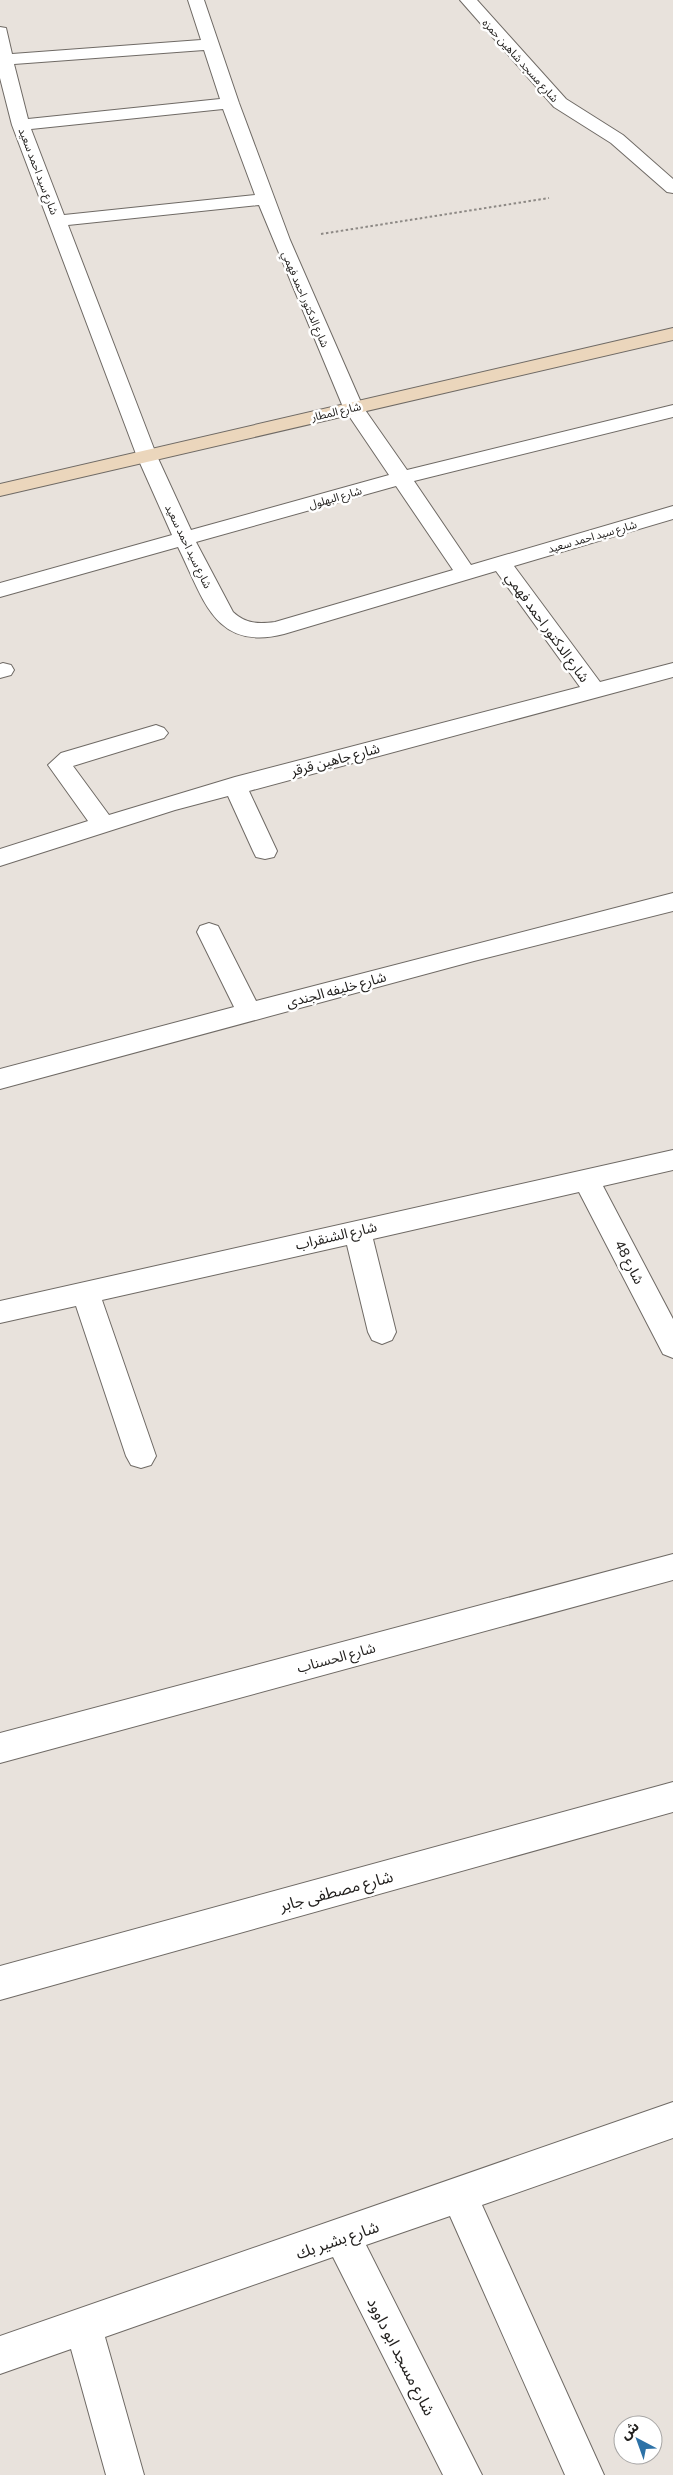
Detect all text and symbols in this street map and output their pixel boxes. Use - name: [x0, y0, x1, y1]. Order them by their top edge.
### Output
- street label: شارع مسجد شاهين حمزه: [479, 16, 562, 106]
- street label: شارع سيد احمد سعيد: [15, 126, 62, 217]
- street label: شارع الدكتور احمد فهمي: [277, 249, 332, 351]
- street label: شارع المطار: [309, 399, 363, 425]
- street label: شارع البهلول: [307, 483, 364, 513]
- street label: شارع سيد احمد سعيد: [161, 502, 215, 591]
- street label: شارع سيد احمد سعيد: [546, 517, 639, 557]
- street label: شارع الدكتور احمد فهمي: [500, 569, 593, 687]
- street label: شارع جاهين قرقر: [288, 739, 382, 782]
- street label: شارع خليفه الجندى: [284, 967, 389, 1013]
- street label: شارع الشنقراب: [294, 1217, 379, 1256]
- street label: شارع 48: [609, 1237, 648, 1288]
- street label: شارع الحسناب: [295, 1638, 378, 1679]
- street label: شارع مصطفى جابر: [276, 1866, 396, 1918]
- street label: شارع بشير بك: [293, 2216, 382, 2266]
- street label: شارع مسجد ابو داوود: [360, 2294, 440, 2420]
- north arrow: [613, 2415, 663, 2465]
- text: ش: [616, 2417, 642, 2443]

